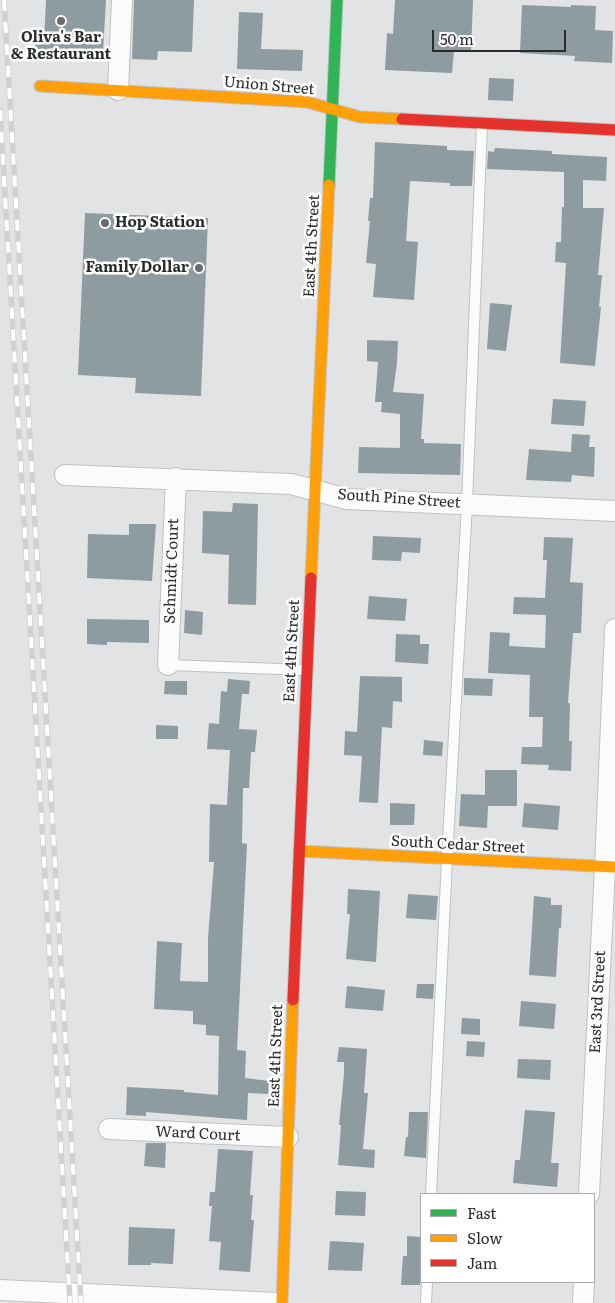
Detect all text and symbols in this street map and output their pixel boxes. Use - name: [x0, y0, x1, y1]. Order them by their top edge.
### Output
- marker: Oliva's Bar & Restaurant: [55, 15, 67, 27]
- scale bar: [435, 20, 569, 52]
- text: 50 m: [440, 27, 474, 50]
- place label: Oliva's Bar & Restaurant: [11, 29, 111, 64]
- street label: Union Street: [223, 73, 315, 99]
- street label: East 4th Street: [300, 194, 324, 298]
- place label: Hop Station: [115, 214, 205, 232]
- marker: Hop Station: [99, 217, 111, 229]
- place label: Family Dollar: [86, 259, 189, 277]
- marker: Family Dollar: [193, 262, 205, 274]
- street label: South Pine Street: [337, 486, 461, 512]
- street label: Schmidt Court: [161, 518, 183, 624]
- street label: East 4th Street: [280, 599, 304, 703]
- street label: South Cedar Street: [391, 833, 525, 857]
- street label: East 3rd Street: [586, 950, 610, 1054]
- street label: East 4th Street: [265, 1004, 287, 1108]
- street label: Ward Court: [155, 1123, 241, 1145]
- legend: [420, 1193, 595, 1283]
- text: Fast: [467, 1201, 496, 1224]
- text: Slow: [467, 1226, 502, 1249]
- text: Jam: [467, 1251, 497, 1274]

